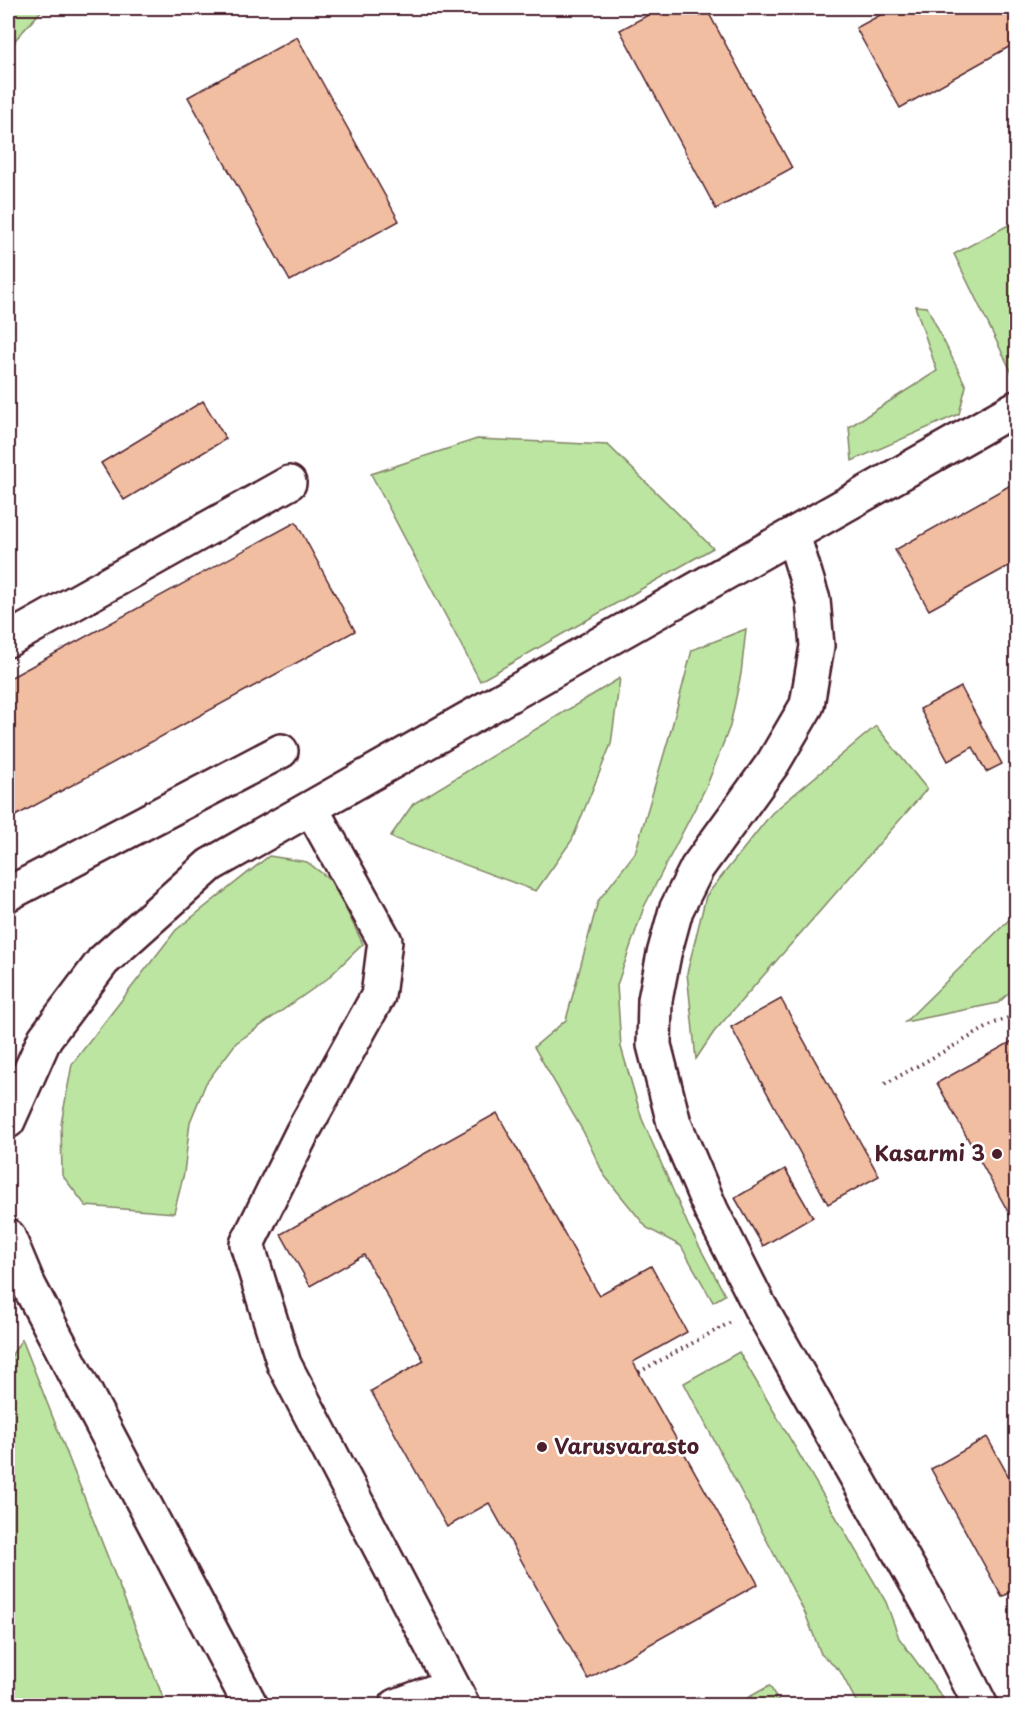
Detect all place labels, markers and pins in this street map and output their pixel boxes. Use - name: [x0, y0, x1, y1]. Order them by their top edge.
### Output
- place label: Kasarmi 3: [875, 1136, 985, 1168]
- marker: Kasarmi 3: [990, 1147, 1004, 1161]
- place label: Varusvarasto: [554, 1429, 699, 1461]
- marker: Varusvarasto: [535, 1440, 549, 1454]

